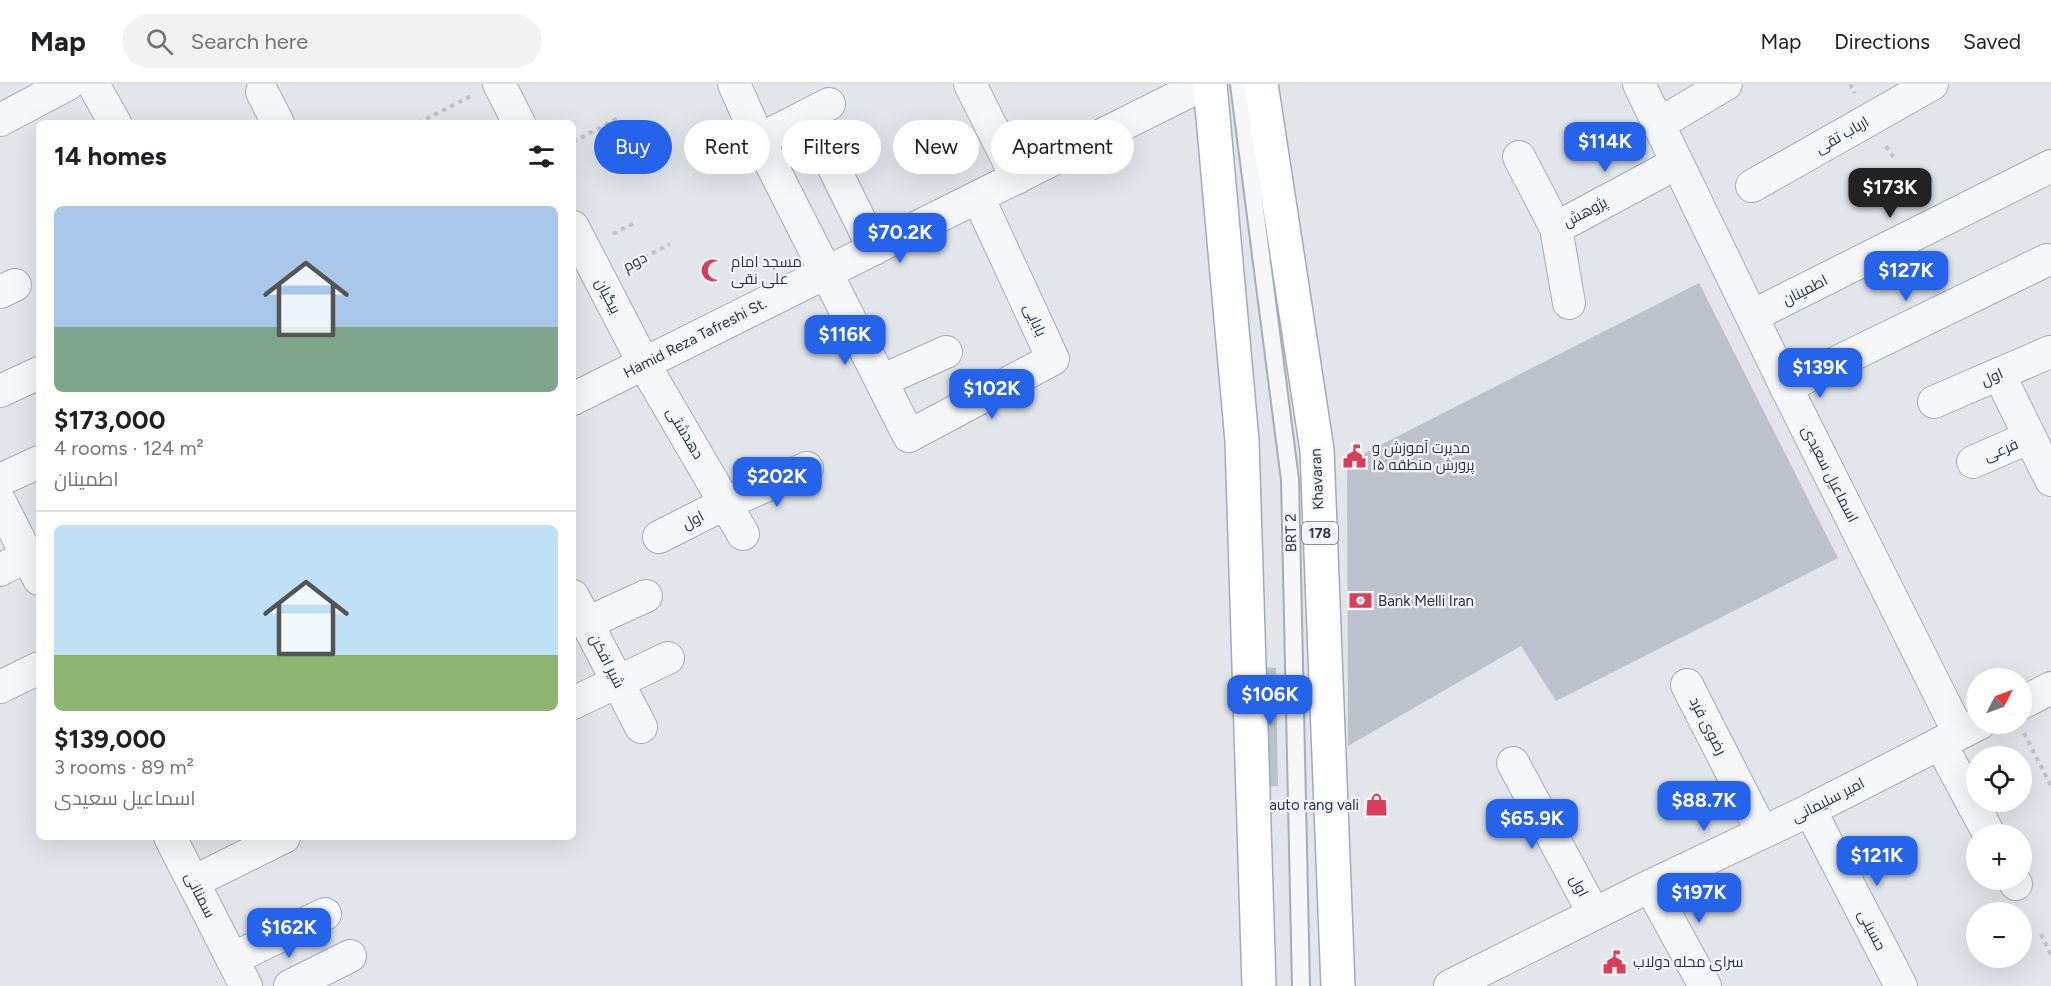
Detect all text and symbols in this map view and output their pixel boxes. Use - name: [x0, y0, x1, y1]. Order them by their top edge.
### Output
- search box: [122, 14, 542, 68]
- text: Map: [30, 24, 86, 58]
- icon: search: [143, 25, 176, 58]
- text: Search here: [191, 28, 308, 55]
- text: Map: [1760, 29, 1801, 54]
- text: Directions: [1834, 29, 1930, 54]
- text: Saved: [1963, 29, 2021, 54]
- street label: ارباب تقی: [1812, 112, 1872, 158]
- chip: Buy: [594, 120, 672, 174]
- chip: Rent: [684, 120, 770, 174]
- chip: Filters: [782, 120, 881, 174]
- chip: New: [893, 120, 979, 174]
- chip: Apartment: [991, 120, 1134, 174]
- pin: $114K: [1563, 122, 1647, 173]
- text: $114K: [1578, 129, 1632, 153]
- text: 14 homes: [54, 140, 167, 172]
- icon: filters: [525, 140, 558, 173]
- pin: $173K: [1848, 168, 1932, 219]
- text: $173K: [1862, 175, 1918, 199]
- street label: پژوهش: [1560, 193, 1611, 232]
- pin: $70.2K: [851, 213, 949, 264]
- text: $70.2K: [867, 220, 933, 244]
- icon: home: [252, 245, 360, 353]
- street label: دوم: [620, 248, 651, 277]
- pin: $127K: [1864, 251, 1948, 302]
- place label: مسجد امام علی نقی: [731, 253, 802, 289]
- mosque icon: مسجد امام علی نقی: [700, 258, 726, 284]
- text: $127K: [1878, 258, 1934, 282]
- street label: اطمینان: [1779, 271, 1831, 310]
- street label: بیگیان: [590, 275, 625, 317]
- street label: Hamid Reza Tafreshi St.: [620, 294, 770, 382]
- street label: بابایی: [1019, 301, 1050, 340]
- pin: $116K: [803, 315, 887, 366]
- text: $116K: [819, 322, 871, 346]
- pin: $139K: [1778, 348, 1862, 399]
- text: $139K: [1792, 355, 1848, 379]
- street label: اول: [1978, 364, 2006, 390]
- pin: $102K: [950, 369, 1034, 420]
- text: $102K: [963, 376, 1021, 400]
- text: $173,000: [54, 404, 166, 436]
- street label: دهدشتی: [662, 404, 707, 463]
- street label: اسماعیل سعیدی: [1797, 423, 1862, 526]
- street label: فرعی: [1981, 435, 2021, 466]
- text: 4 rooms · 124 m²: [54, 436, 204, 460]
- place label: مدیرت آموزش و پرورش منطقه ۱۵: [1372, 439, 1475, 475]
- public building icon: مدیرت آموزش و پرورش منطقه ۱۵: [1341, 444, 1367, 470]
- street label: Khavaran: [1306, 448, 1328, 510]
- pin: $202K: [735, 457, 819, 508]
- text: $202K: [747, 464, 807, 488]
- text: اطمینان: [54, 467, 119, 491]
- street label: اول: [679, 507, 707, 533]
- street label: BRT 2: [1282, 513, 1300, 553]
- road number: 178: [1302, 522, 1338, 544]
- icon: home: [252, 564, 360, 672]
- bank icon: Bank Melli Iran: [1347, 588, 1373, 614]
- place label: Bank Melli Iran: [1378, 592, 1474, 610]
- street label: شیر افکن: [585, 631, 628, 692]
- north arrow: [1966, 668, 2032, 734]
- map controls: [1966, 668, 2032, 968]
- pin: $106K: [1228, 675, 1312, 726]
- text: $106K: [1241, 682, 1299, 706]
- street label: رضوی فرد: [1685, 694, 1730, 759]
- text: $139,000: [54, 723, 166, 755]
- button: locate: [1966, 746, 2032, 812]
- text: 3 rooms · 89 m²: [54, 755, 194, 779]
- street label: امیر سلیمانی: [1788, 774, 1868, 827]
- pin: $88.7K: [1655, 781, 1753, 832]
- text: اسماعیل سعیدی: [54, 786, 196, 810]
- text: $88.7K: [1672, 788, 1736, 812]
- shop icon: auto rang vali: [1364, 792, 1390, 818]
- place label: auto rang vali: [1269, 796, 1359, 814]
- pin: $65.9K: [1483, 799, 1581, 850]
- text: $65.9K: [1500, 806, 1564, 830]
- button: +: [1966, 824, 2032, 890]
- pin: $121K: [1835, 836, 1919, 887]
- text: $121K: [1851, 843, 1903, 867]
- street label: سمنانی: [180, 869, 219, 921]
- street label: اول: [1566, 872, 1592, 900]
- pin: $197K: [1657, 873, 1741, 924]
- text: $197K: [1671, 880, 1727, 904]
- button: −: [1966, 902, 2032, 968]
- street label: حسینی: [1853, 907, 1890, 954]
- pin: $162K: [247, 908, 331, 959]
- text: $162K: [261, 915, 317, 939]
- public building icon: سرای محله دولاب: [1602, 949, 1628, 975]
- place label: سرای محله دولاب: [1633, 953, 1743, 972]

